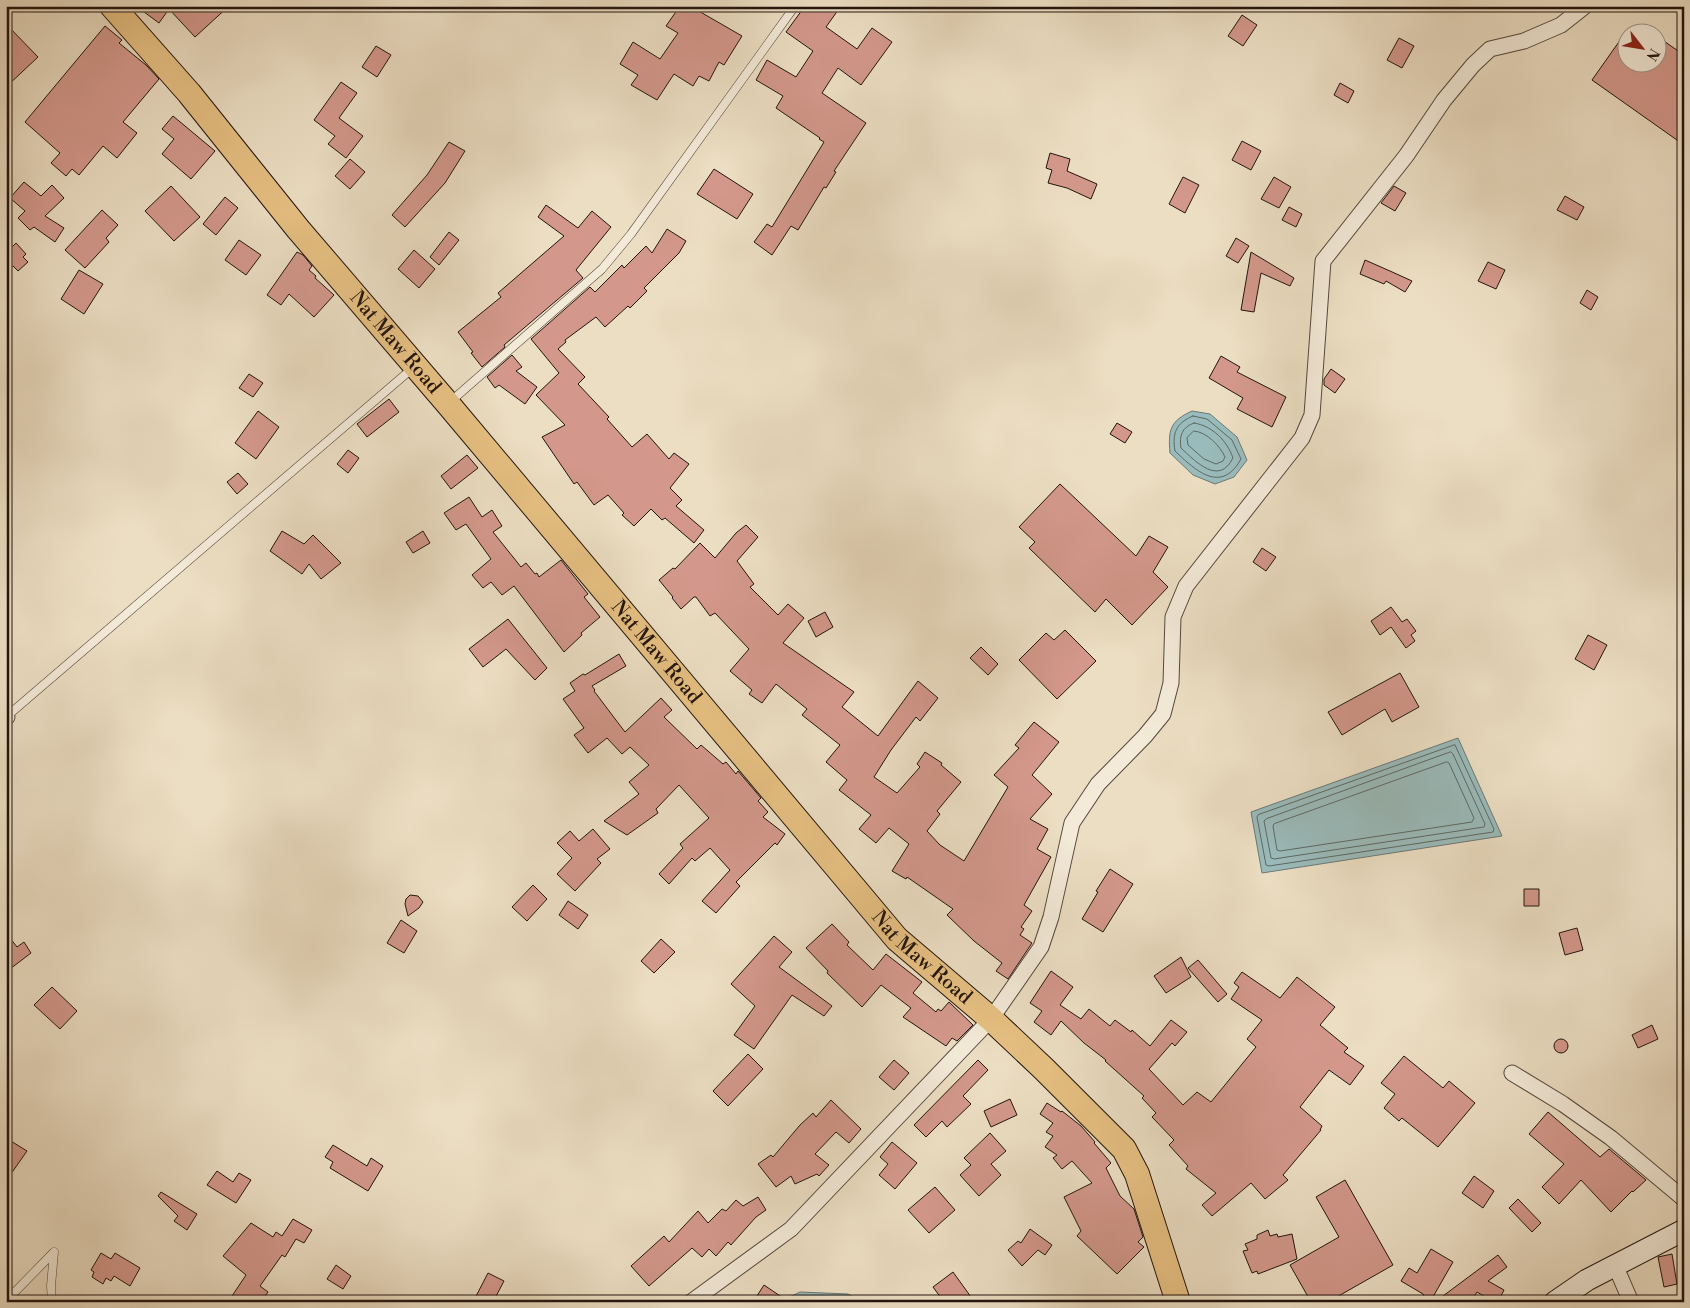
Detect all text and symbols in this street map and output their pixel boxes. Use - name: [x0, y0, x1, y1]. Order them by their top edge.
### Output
- north arrow: [1618, 22, 1668, 72]
- text: N: [1642, 45, 1663, 64]
- street label: Nat Maw Road: [344, 286, 447, 400]
- street label: Nat Maw Road: [606, 595, 707, 710]
- street label: Nat Maw Road: [866, 905, 978, 1010]

